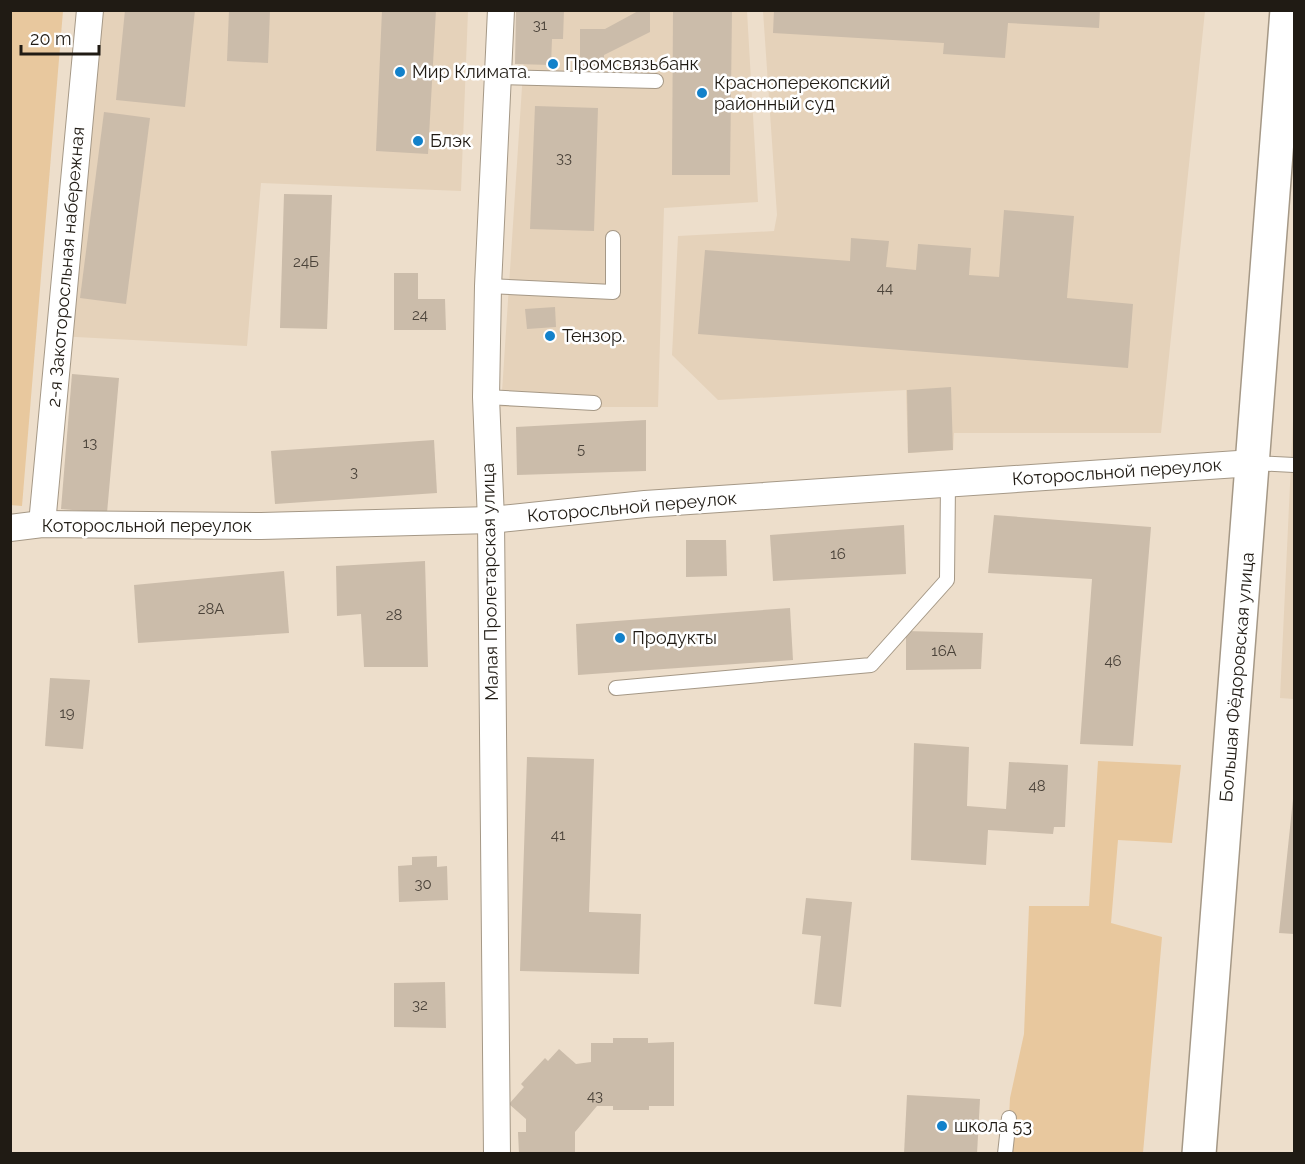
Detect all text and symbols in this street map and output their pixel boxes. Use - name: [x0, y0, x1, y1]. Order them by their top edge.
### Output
- house number: 31: [533, 16, 548, 34]
- scale bar: [21, 18, 99, 56]
- text: 20 m: [30, 28, 72, 49]
- place label: Промсвязьбанк: [565, 53, 699, 74]
- marker: Промсвязьбанк: [546, 57, 560, 71]
- place label: Мир Климата.: [412, 61, 531, 82]
- marker: Мир Климата.: [393, 65, 407, 79]
- place label: Красноперекопский районный суд: [714, 72, 890, 114]
- marker: Красноперекопский районный суд: [695, 86, 709, 100]
- street label: 2-я Закоторосльная набережная: [43, 126, 88, 408]
- place label: Блэк: [430, 130, 471, 151]
- marker: Блэк: [411, 134, 425, 148]
- house number: 33: [556, 149, 572, 167]
- house number: 24Б: [293, 253, 319, 271]
- house number: 44: [877, 279, 893, 297]
- house number: 24: [412, 306, 428, 324]
- place label: Тензор.: [562, 325, 626, 346]
- marker: Тензор.: [543, 329, 557, 343]
- house number: 13: [83, 434, 97, 452]
- house number: 5: [577, 440, 585, 458]
- street label: Которосльной переулок: [1011, 454, 1223, 489]
- house number: 3: [350, 463, 358, 481]
- street label: Малая Пролетарская улица: [477, 463, 502, 701]
- street label: Которосльной переулок: [526, 487, 738, 526]
- street label: Которосльной переулок: [42, 515, 252, 536]
- house number: 16: [830, 545, 846, 563]
- street label: Большая Фёдоровская улица: [1215, 551, 1258, 803]
- house number: 28А: [198, 600, 224, 618]
- house number: 28: [386, 606, 402, 624]
- place label: Продукты: [632, 627, 717, 648]
- marker: Продукты: [613, 631, 627, 645]
- house number: 16А: [931, 642, 957, 660]
- house number: 46: [1104, 652, 1122, 670]
- house number: 19: [59, 704, 75, 722]
- house number: 48: [1028, 777, 1046, 795]
- house number: 41: [551, 826, 566, 844]
- house number: 30: [414, 875, 432, 893]
- house number: 32: [412, 996, 428, 1014]
- house number: 43: [587, 1087, 603, 1105]
- place label: школа 53: [954, 1115, 1032, 1136]
- marker: школа 53: [935, 1119, 949, 1133]

